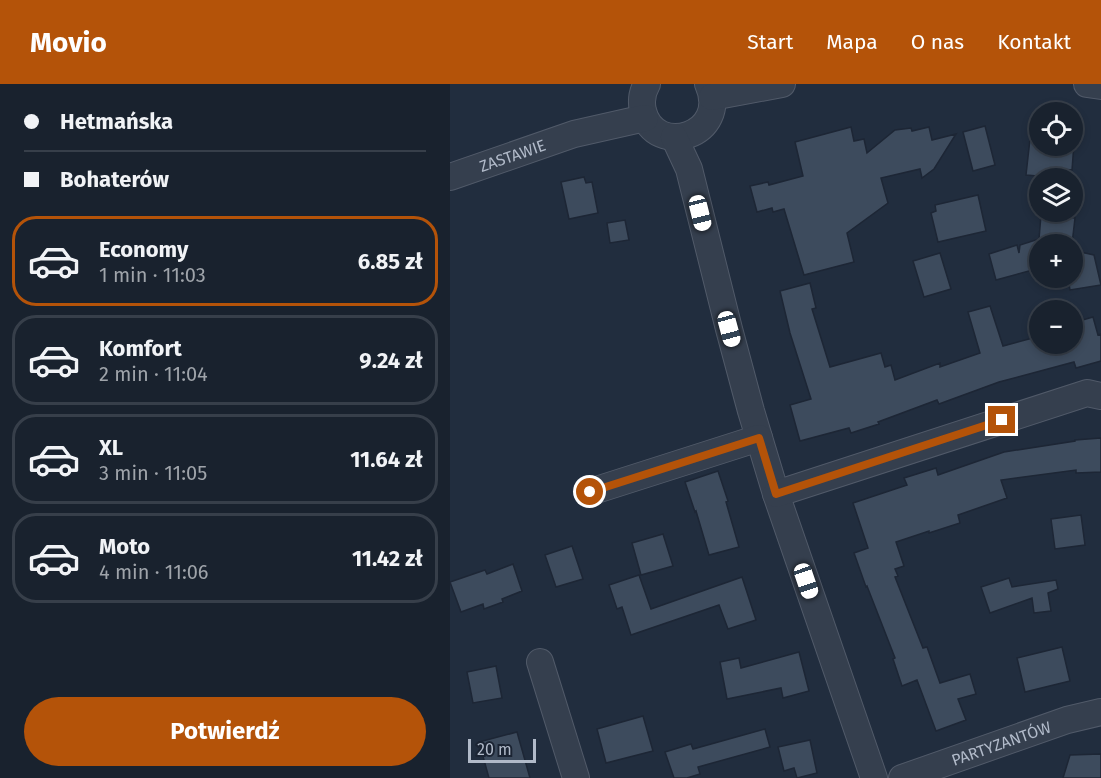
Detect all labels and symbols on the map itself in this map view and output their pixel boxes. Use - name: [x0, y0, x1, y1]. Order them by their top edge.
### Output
- street label: ZASTAWIE: [477, 136, 548, 176]
- car: [687, 193, 713, 233]
- car: [716, 309, 742, 349]
- route end: [988, 406, 1015, 433]
- route start: [576, 478, 603, 505]
- car: [792, 561, 820, 601]
- street label: PARTYZANTÓW: [949, 717, 1054, 770]
- scale bar: [468, 736, 536, 764]

